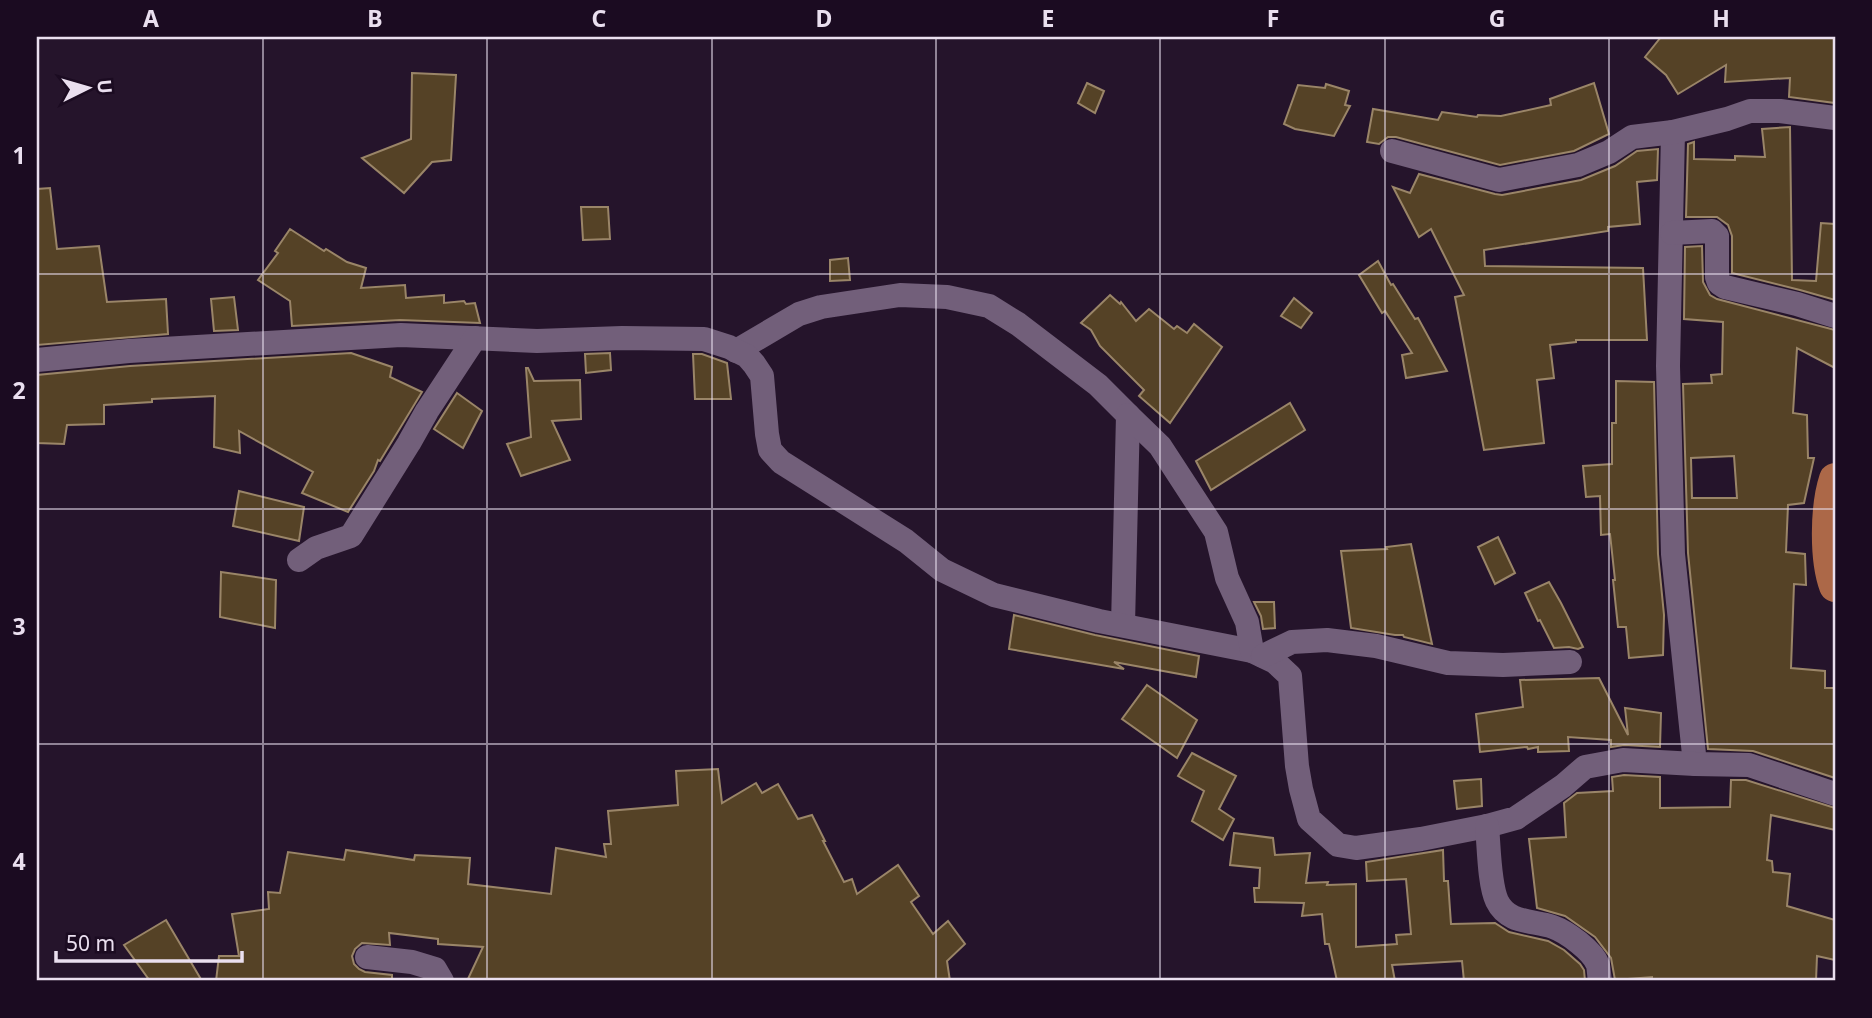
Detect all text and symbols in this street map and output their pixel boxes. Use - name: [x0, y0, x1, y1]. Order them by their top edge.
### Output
- text: A: [143, 2, 159, 34]
- text: B: [367, 2, 383, 34]
- text: C: [592, 2, 607, 34]
- text: D: [816, 2, 832, 34]
- text: E: [1042, 2, 1054, 34]
- text: F: [1267, 2, 1279, 34]
- text: G: [1489, 2, 1505, 34]
- text: H: [1712, 2, 1730, 34]
- north arrow: [52, 52, 122, 122]
- text: U: [91, 78, 119, 95]
- text: 1: [12, 139, 26, 171]
- text: 2: [12, 374, 26, 406]
- text: 3: [12, 610, 26, 642]
- text: 4: [12, 845, 26, 877]
- scale bar: [56, 920, 242, 964]
- text: 50 m: [66, 929, 115, 957]

